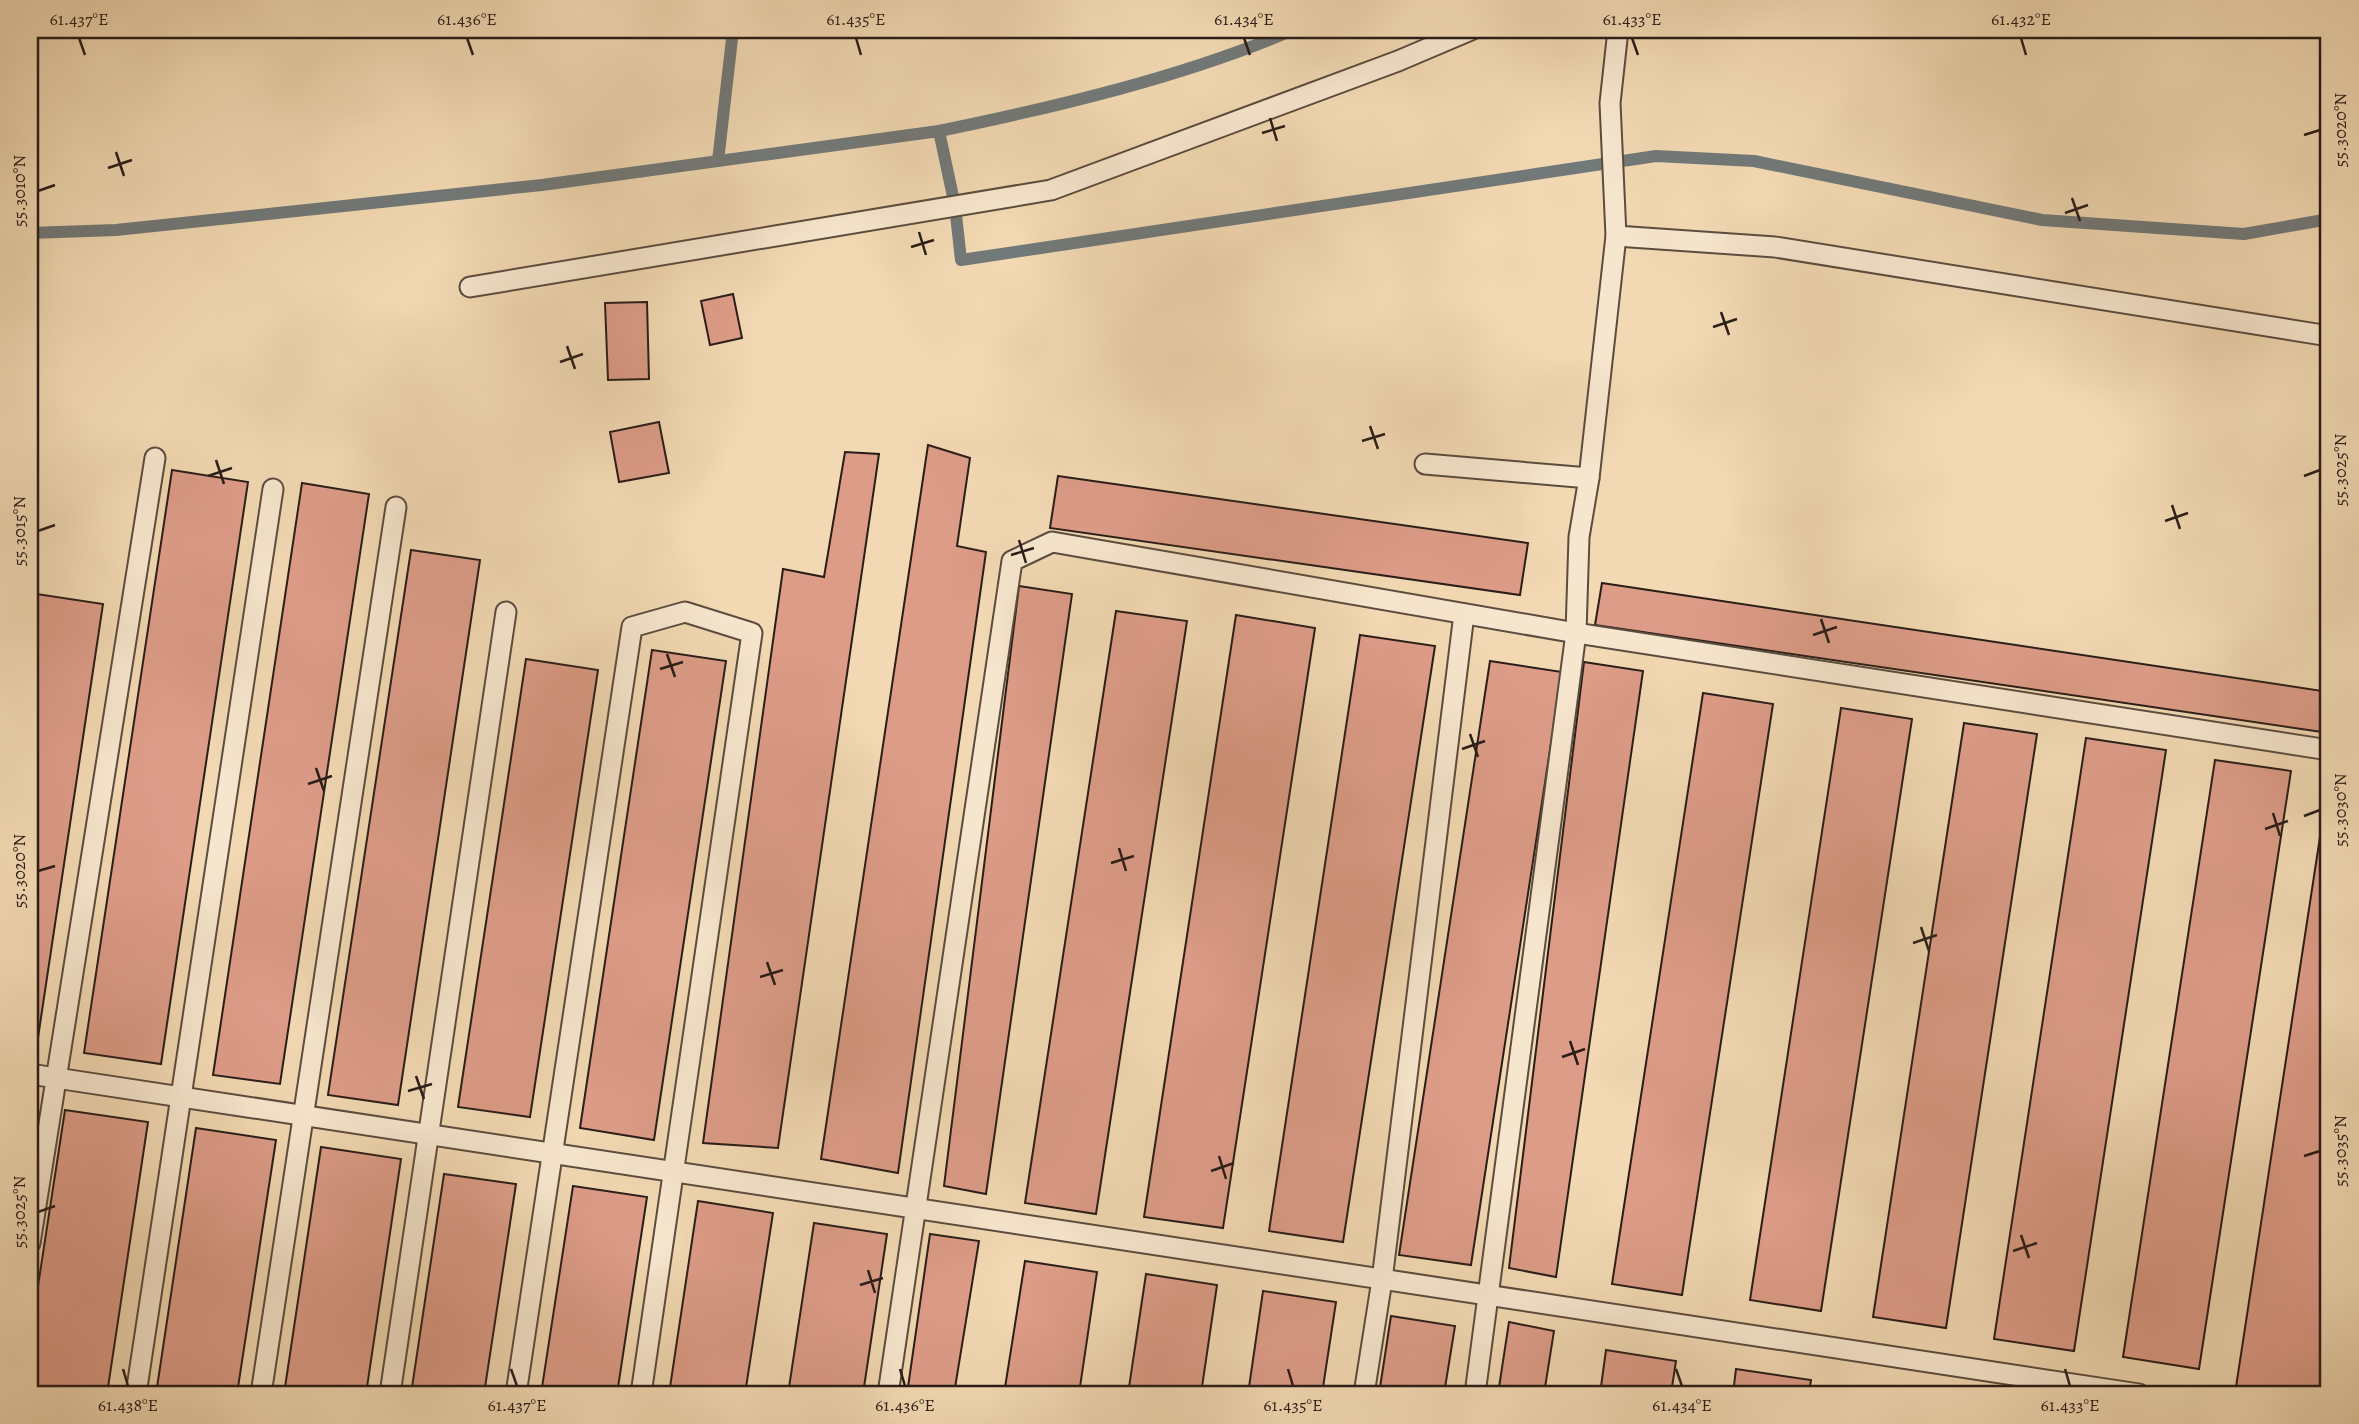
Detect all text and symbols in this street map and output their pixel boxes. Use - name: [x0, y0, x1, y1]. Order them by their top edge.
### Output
- text: 61.437°E: [49, 7, 109, 31]
- text: 61.436°E: [437, 7, 497, 31]
- text: 61.435°E: [826, 7, 886, 31]
- text: 61.434°E: [1214, 7, 1274, 31]
- text: 61.433°E: [1602, 7, 1662, 31]
- text: 61.432°E: [1991, 7, 2051, 31]
- text: 55.3020°N: [2328, 93, 2352, 167]
- text: 55.3010°N: [7, 155, 31, 227]
- text: 55.3025°N: [2328, 434, 2352, 506]
- text: 55.3015°N: [7, 496, 31, 566]
- text: 55.3030°N: [2328, 773, 2352, 847]
- text: 55.3020°N: [7, 834, 31, 908]
- text: 55.3035°N: [2328, 1115, 2352, 1187]
- text: 55.3025°N: [7, 1176, 31, 1248]
- text: 61.438°E: [98, 1393, 158, 1417]
- text: 61.437°E: [487, 1393, 547, 1417]
- text: 61.436°E: [875, 1393, 935, 1417]
- text: 61.435°E: [1263, 1393, 1323, 1417]
- text: 61.434°E: [1652, 1393, 1712, 1417]
- text: 61.433°E: [2040, 1393, 2100, 1417]

